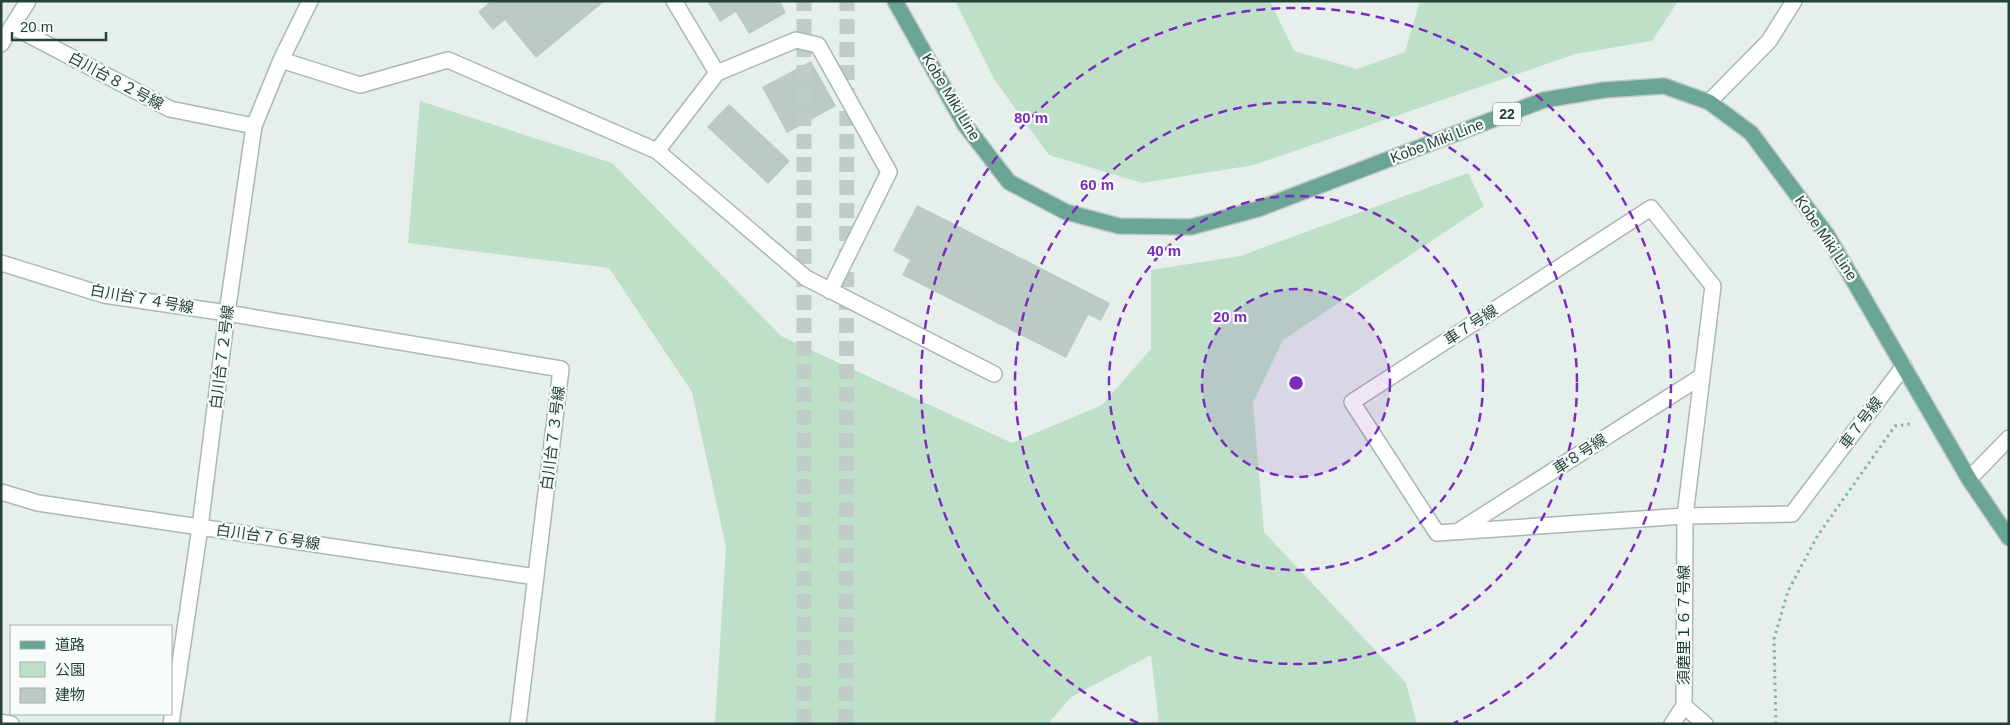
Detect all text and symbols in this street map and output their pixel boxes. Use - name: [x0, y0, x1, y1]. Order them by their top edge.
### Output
- scale bar: [12, 10, 106, 42]
- text: 20 m: [20, 18, 53, 35]
- street label: 白川台８２号線: [66, 48, 167, 113]
- street label: Kobe Miki Line: [919, 50, 984, 143]
- road number: 22: [1493, 102, 1521, 126]
- text: 80 m: [1014, 109, 1048, 126]
- street label: Kobe Miki Line: [1388, 115, 1486, 166]
- text: 60 m: [1080, 176, 1114, 193]
- street label: Kobe Miki Line: [1792, 192, 1861, 283]
- text: 40 m: [1147, 242, 1181, 259]
- street label: 白川台７４号線: [89, 281, 195, 316]
- street label: 車７号線: [1441, 301, 1501, 348]
- street label: 白川台７２号線: [207, 304, 236, 410]
- text: 20 m: [1213, 308, 1247, 325]
- centre of rings: [1287, 374, 1305, 392]
- street label: 白川台７３号線: [538, 385, 567, 491]
- street label: 車７号線: [1836, 394, 1885, 452]
- street label: 車８号線: [1550, 430, 1610, 477]
- street label: 白川台７６号線: [215, 521, 321, 552]
- street label: 須磨里１６７号線: [1675, 565, 1692, 685]
- legend: [10, 625, 172, 715]
- text: 道路: [55, 636, 85, 653]
- text: 公園: [55, 661, 85, 678]
- text: 建物: [55, 686, 85, 703]

